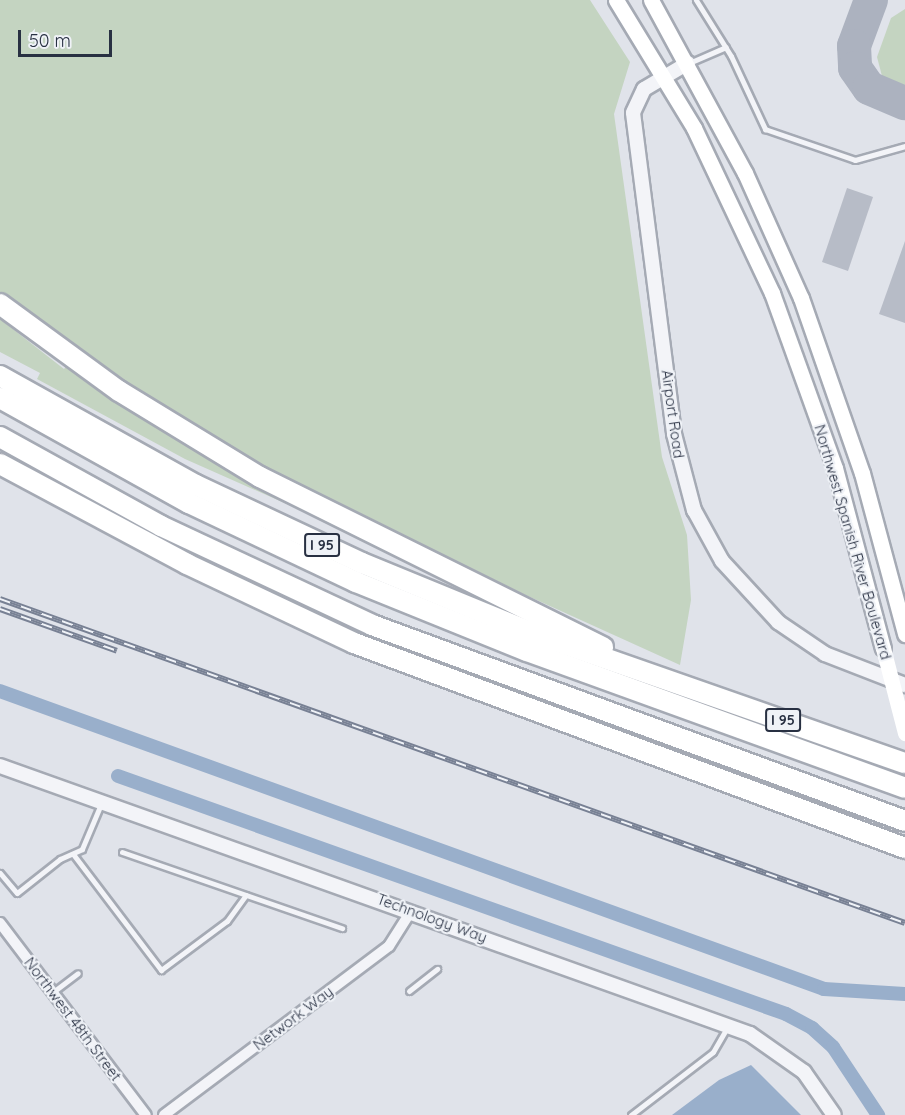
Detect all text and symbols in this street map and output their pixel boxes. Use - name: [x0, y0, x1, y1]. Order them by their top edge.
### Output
- scale bar: [21, 18, 116, 56]
- text: 50 m: [29, 29, 71, 52]
- street label: Airport Road: [658, 369, 688, 459]
- street label: Northwest Spanish River Boulevard: [811, 422, 895, 662]
- road number: I 95: [304, 534, 340, 556]
- road number: I 95: [765, 709, 801, 731]
- street label: Technology Way: [374, 890, 490, 946]
- street label: Northwest 48th Street: [21, 954, 125, 1084]
- street label: Network Way: [250, 982, 336, 1054]

